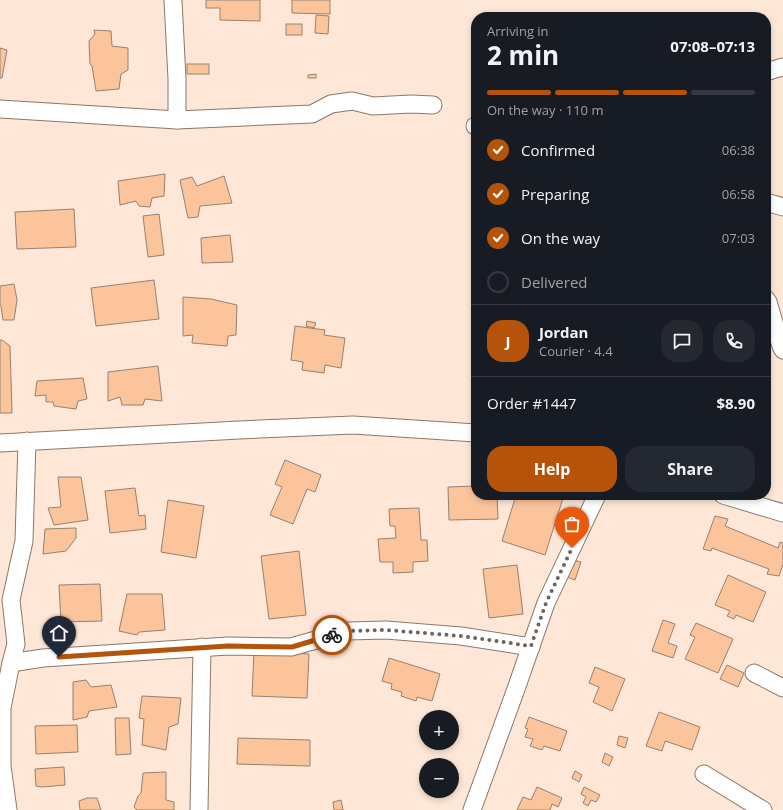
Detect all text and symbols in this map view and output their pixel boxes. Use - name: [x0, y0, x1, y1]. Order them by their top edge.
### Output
- text: Arriving in: [487, 22, 549, 40]
- text: 07:08–07:13: [670, 36, 755, 56]
- text: 2 min: [487, 37, 559, 73]
- text: On the way · 110 m: [487, 101, 603, 119]
- icon: check: [487, 139, 509, 161]
- text: Confirmed: [521, 140, 595, 160]
- text: 06:38: [722, 141, 755, 159]
- icon: check: [487, 183, 509, 205]
- text: Preparing: [521, 184, 589, 204]
- text: 06:58: [722, 185, 755, 203]
- icon: check: [487, 227, 509, 249]
- text: On the way: [521, 228, 600, 248]
- text: 07:03: [722, 229, 755, 247]
- text: Delivered: [521, 272, 588, 292]
- button: chat: [661, 320, 703, 362]
- button: phone: [713, 320, 755, 362]
- text: Jordan: [539, 322, 588, 342]
- text: J: [506, 331, 510, 351]
- text: Courier · 4.4: [539, 342, 613, 360]
- text: Order #1447: [487, 393, 576, 413]
- text: $8.90: [716, 393, 755, 413]
- button: Help: [487, 446, 617, 492]
- button: Share: [625, 446, 755, 492]
- pin: [555, 507, 589, 548]
- icon: bag: [561, 513, 583, 535]
- courier: [312, 615, 352, 655]
- pin: [42, 616, 76, 657]
- icon: home: [48, 622, 70, 644]
- icon: bike: [321, 624, 343, 646]
- map controls: [419, 710, 459, 798]
- button: +: [419, 710, 459, 750]
- button: −: [419, 758, 459, 798]

